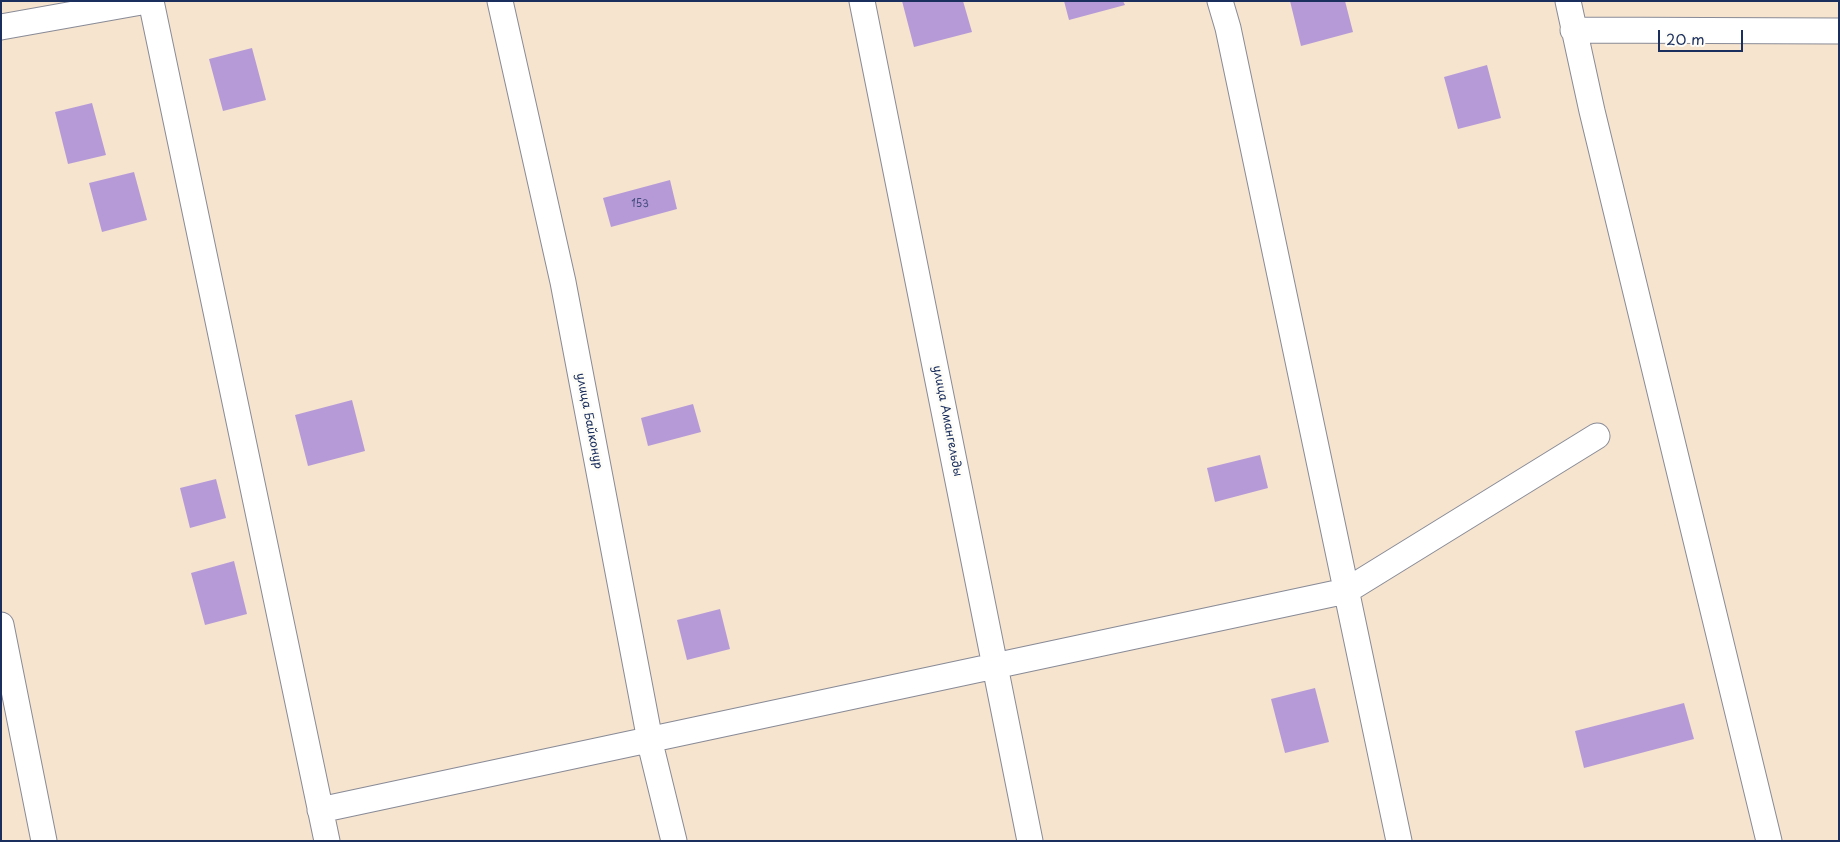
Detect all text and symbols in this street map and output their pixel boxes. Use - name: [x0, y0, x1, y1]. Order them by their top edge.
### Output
- scale bar: [1660, 20, 1745, 52]
- text: 20 m: [1666, 27, 1705, 50]
- house number: 153: [631, 198, 649, 210]
- street label: улица Амангельды: [929, 364, 965, 478]
- street label: улица Байконур: [573, 372, 605, 470]

